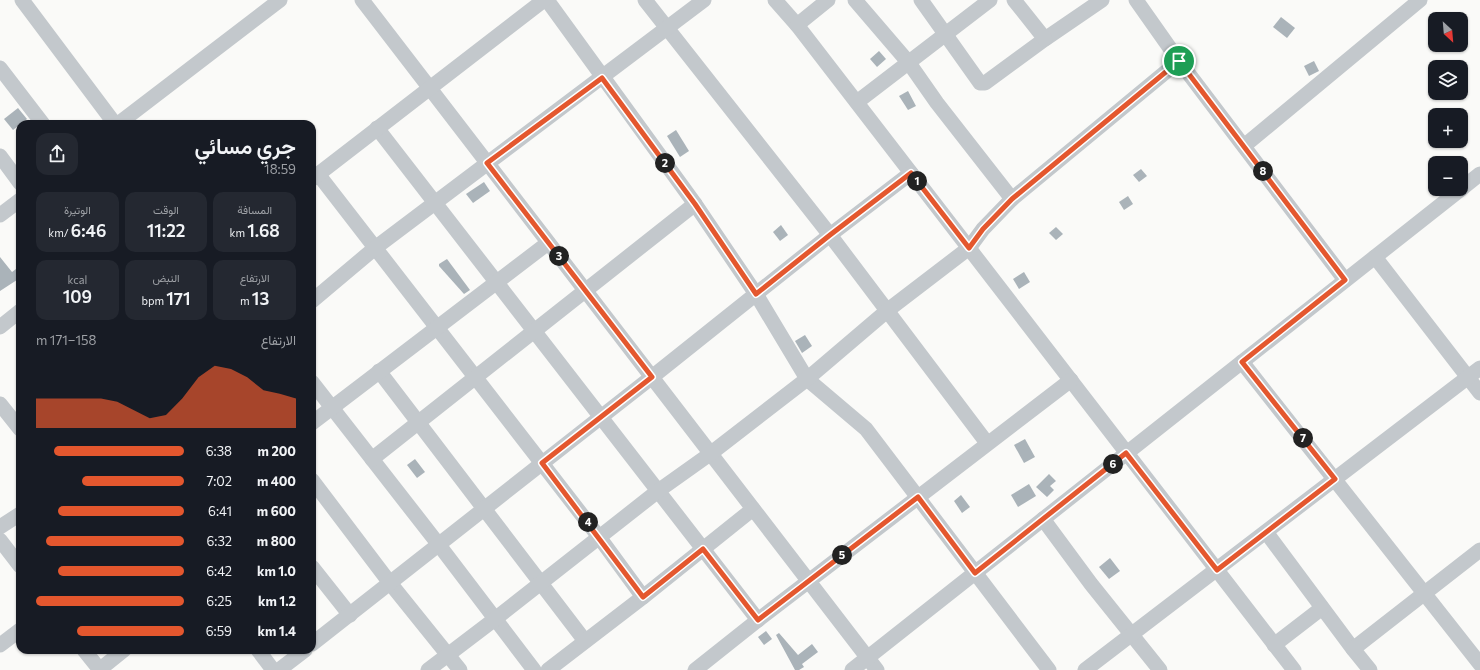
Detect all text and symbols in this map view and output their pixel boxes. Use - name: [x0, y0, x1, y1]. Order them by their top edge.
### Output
- north arrow: [1428, 12, 1468, 52]
- map controls: [1428, 12, 1468, 196]
- pin: [1162, 44, 1196, 78]
- icon: arrive: [1168, 50, 1190, 72]
- button: layers: [1428, 60, 1468, 100]
- button: +: [1428, 108, 1468, 148]
- text: جري مسائي: [195, 132, 296, 159]
- button: share: [36, 133, 78, 175]
- pin: 2: [655, 153, 675, 173]
- text: 2: [662, 156, 668, 169]
- button: −: [1428, 156, 1468, 196]
- text: 18:59: [264, 161, 296, 177]
- pin: 8: [1253, 161, 1273, 181]
- text: 8: [1260, 164, 1266, 177]
- pin: 1: [907, 171, 927, 191]
- text: 1: [915, 174, 919, 187]
- text: الوتيرة: [64, 203, 91, 216]
- text: الوقت: [153, 203, 179, 216]
- text: المسافة: [237, 203, 272, 216]
- text: 6:46: [71, 220, 106, 241]
- text: 11:22: [147, 220, 185, 241]
- text: 1.68: [247, 220, 280, 241]
- text: /km: [48, 226, 71, 239]
- text: km: [230, 226, 247, 239]
- pin: 3: [549, 246, 569, 266]
- text: 3: [556, 249, 562, 262]
- text: النبض: [152, 271, 180, 284]
- text: الارتفاع: [240, 271, 270, 284]
- text: kcal: [67, 273, 87, 286]
- text: 109: [63, 286, 92, 307]
- text: 171: [166, 288, 191, 309]
- text: 13: [252, 288, 269, 309]
- text: bpm: [141, 294, 166, 307]
- text: m: [240, 294, 252, 307]
- text: 158–171 m: [36, 332, 96, 348]
- text: الارتفاع: [261, 332, 296, 348]
- pin: 7: [1293, 428, 1313, 448]
- text: 7: [1300, 431, 1306, 444]
- text: 6:38: [206, 443, 232, 459]
- text: 200 m: [258, 443, 296, 459]
- pin: 6: [1103, 454, 1123, 474]
- text: 6: [1110, 457, 1116, 470]
- text: 7:02: [206, 473, 232, 489]
- text: 400 m: [257, 473, 296, 489]
- text: 6:41: [208, 503, 232, 519]
- text: 600 m: [257, 503, 296, 519]
- pin: 4: [578, 512, 598, 532]
- text: 4: [585, 515, 591, 528]
- text: 6:32: [206, 533, 232, 549]
- text: 800 m: [257, 533, 296, 549]
- pin: 5: [832, 545, 852, 565]
- text: 5: [839, 548, 845, 561]
- text: 6:42: [206, 563, 232, 579]
- text: 1.0 km: [257, 563, 296, 579]
- text: 6:25: [206, 593, 232, 609]
- text: 1.2 km: [258, 593, 296, 609]
- text: 6:59: [206, 623, 232, 639]
- text: 1.4 km: [258, 623, 296, 639]

